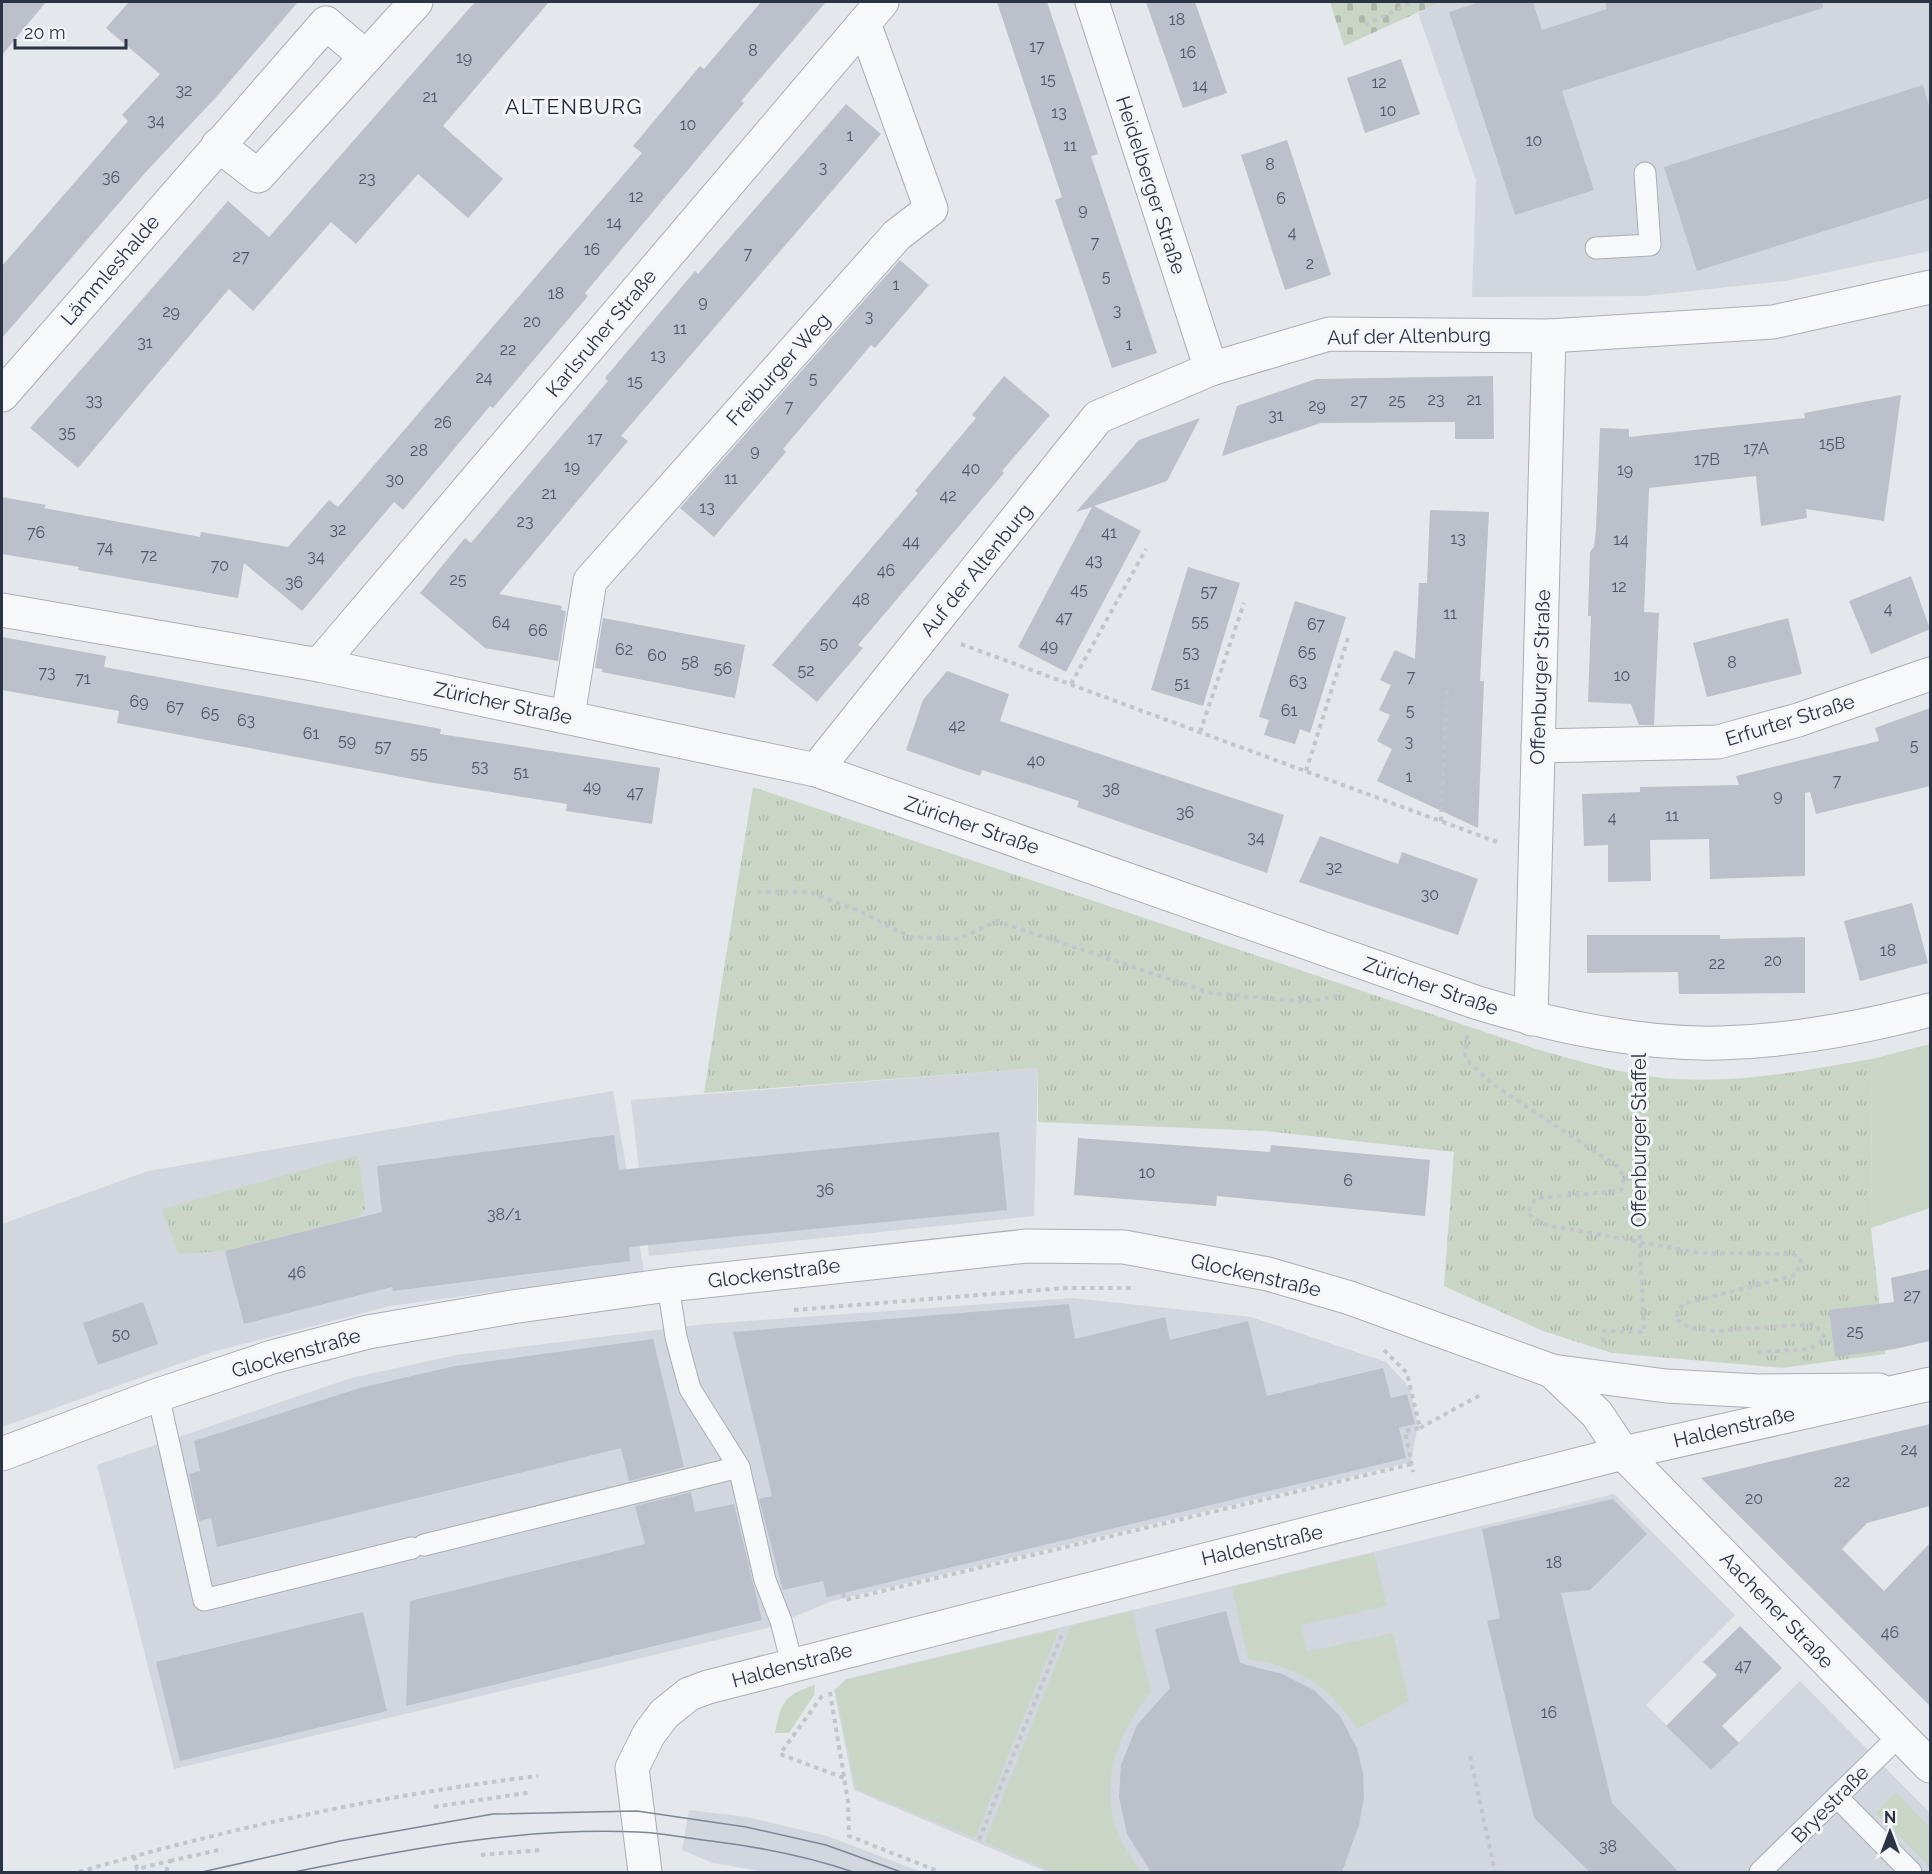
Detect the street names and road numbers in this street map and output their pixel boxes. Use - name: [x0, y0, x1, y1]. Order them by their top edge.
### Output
- street label: Heidelberger Straße: [1111, 93, 1191, 277]
- street label: Lämmleshalde: [56, 210, 165, 330]
- street label: Karlsruher Straße: [541, 264, 662, 402]
- street label: Freiburger Weg: [721, 308, 835, 430]
- street label: Auf der Altenburg: [1327, 323, 1491, 349]
- street label: Auf der Altenburg: [915, 499, 1037, 641]
- street label: Offenburger Straße: [1525, 589, 1555, 765]
- street label: Züricher Straße: [432, 677, 575, 729]
- street label: Erfurter Straße: [1723, 689, 1858, 751]
- street label: Züricher Straße: [901, 791, 1043, 859]
- street label: Züricher Straße: [1360, 952, 1502, 1020]
- street label: Offenburger Staffel: [1627, 1052, 1651, 1227]
- street label: Glockenstraße: [1188, 1248, 1324, 1302]
- street label: Glockenstraße: [706, 1253, 842, 1293]
- street label: Glockenstraße: [229, 1323, 364, 1383]
- street label: Haldenstraße: [1671, 1401, 1797, 1453]
- street label: Haldenstraße: [1199, 1519, 1325, 1571]
- street label: Aachener Straße: [1715, 1547, 1839, 1674]
- street label: Haldenstraße: [729, 1637, 855, 1693]
- street label: Bryestraße: [1786, 1760, 1874, 1848]

